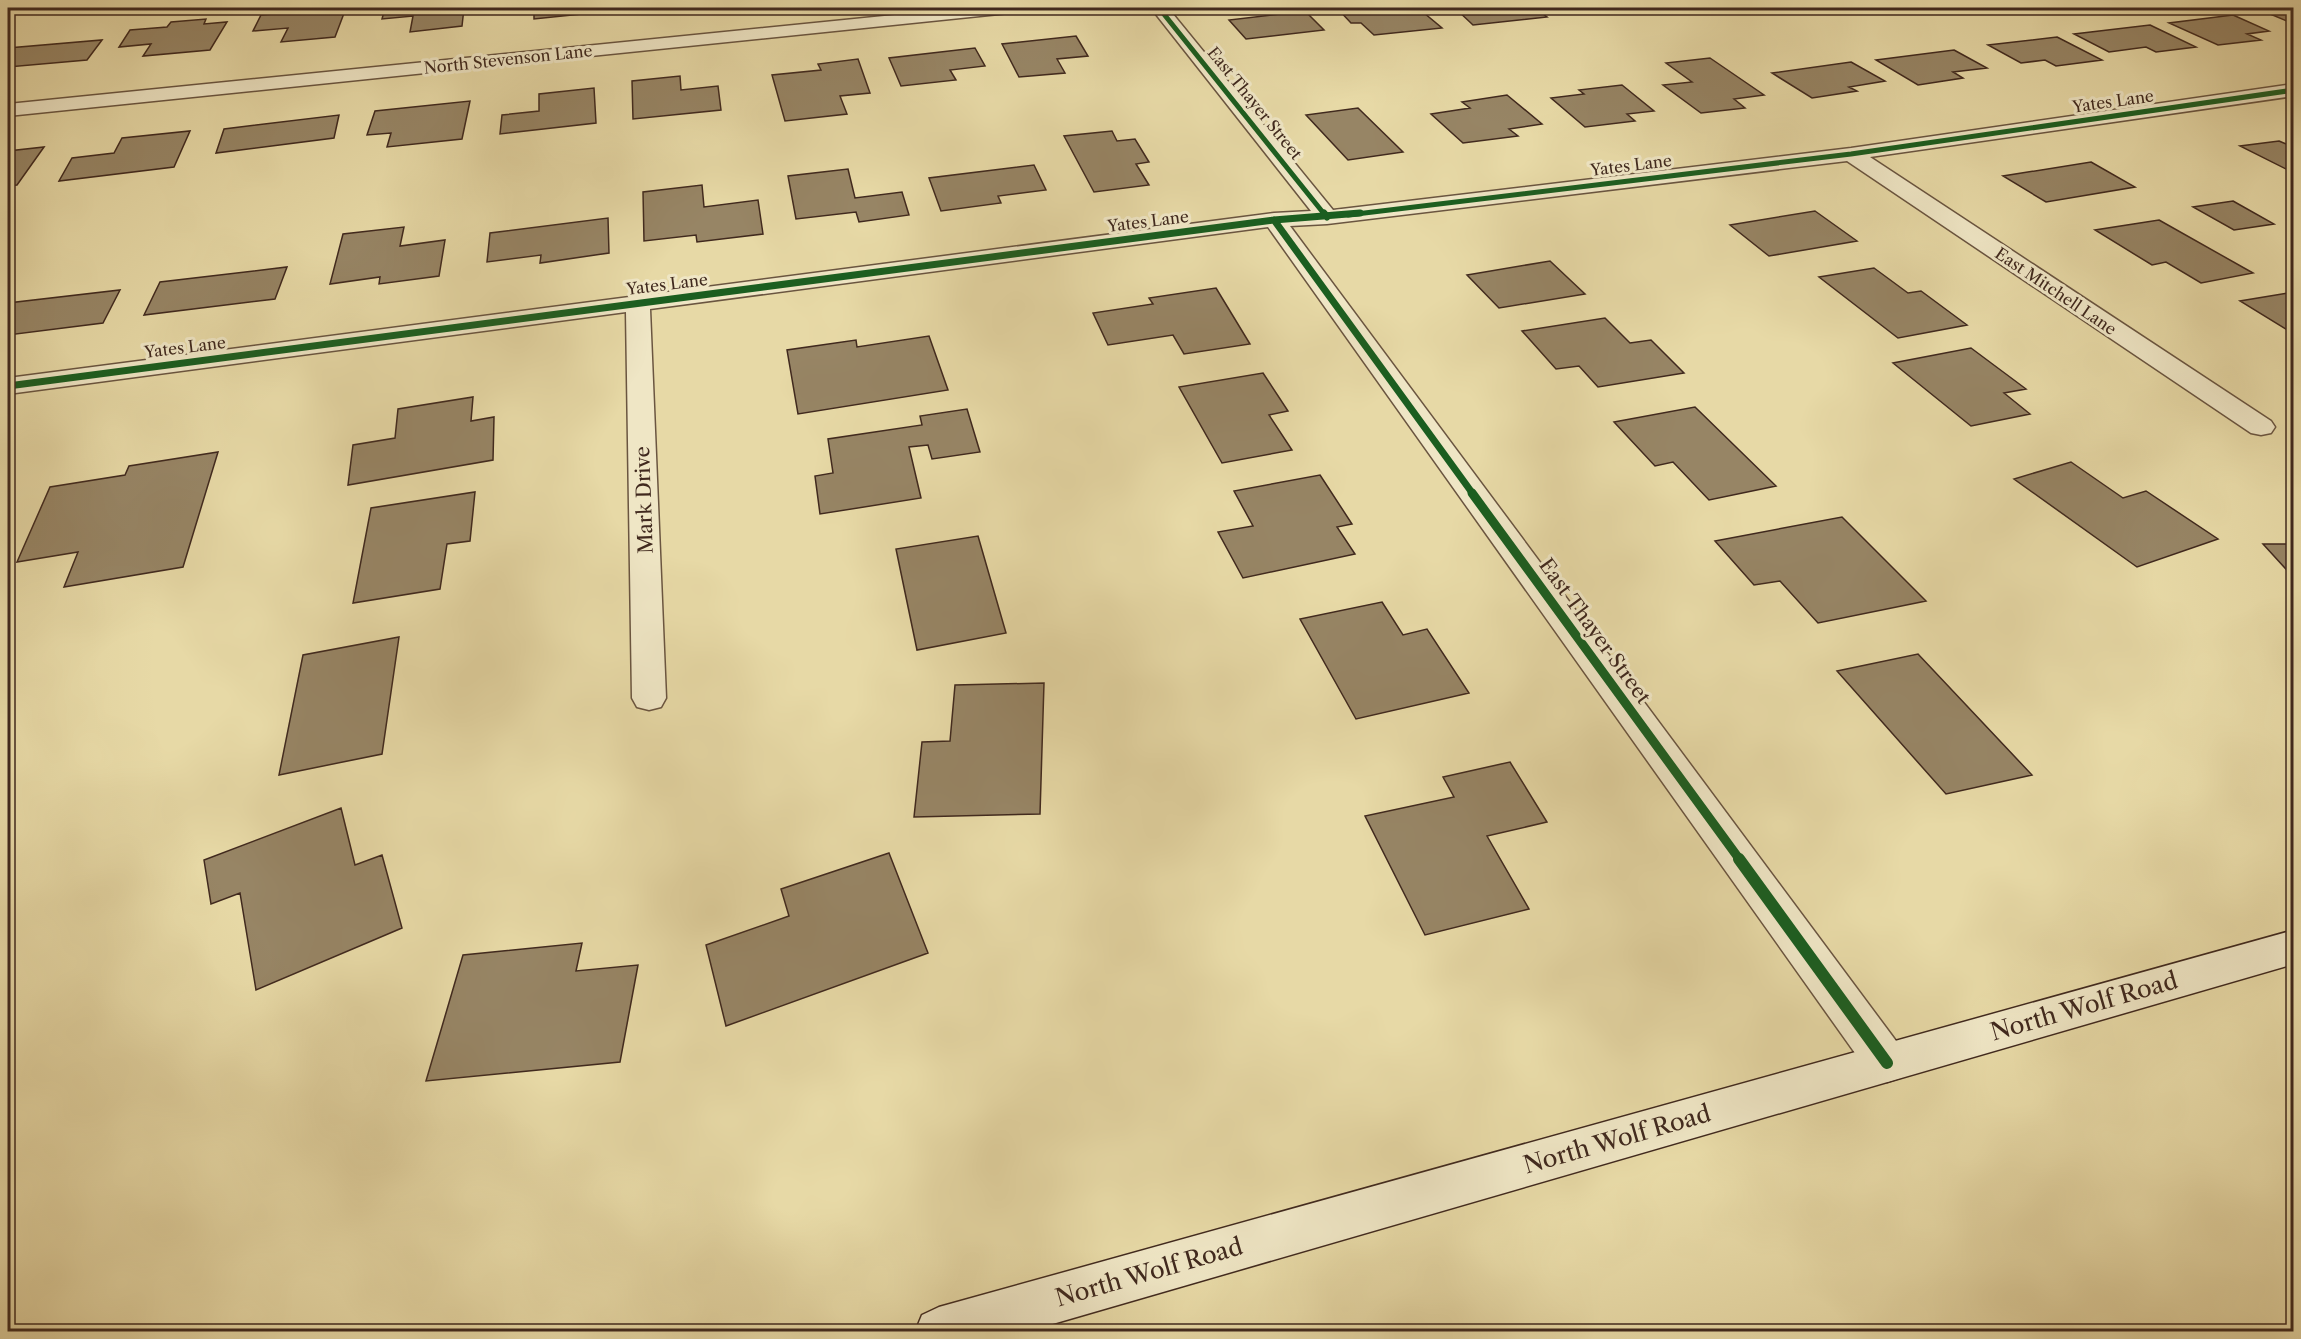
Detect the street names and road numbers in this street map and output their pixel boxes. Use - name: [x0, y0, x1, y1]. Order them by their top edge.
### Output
- street label: North Stevenson Lane: [423, 40, 593, 78]
- street label: East Thayer Street: [1203, 43, 1307, 164]
- street label: Yates Lane: [2070, 85, 2155, 117]
- street label: Yates Lane: [1588, 150, 1673, 180]
- street label: Yates Lane: [1105, 206, 1190, 236]
- street label: East Mitchell Lane: [1992, 243, 2120, 339]
- street label: Yates Lane: [624, 269, 709, 299]
- street label: Yates Lane: [142, 332, 227, 362]
- street label: Mark Drive: [630, 446, 658, 554]
- street label: East Thayer Street: [1534, 553, 1656, 709]
- street label: North Wolf Road: [1987, 965, 2181, 1047]
- street label: North Wolf Road: [1520, 1098, 1714, 1180]
- street label: North Wolf Road: [1052, 1231, 1246, 1313]

